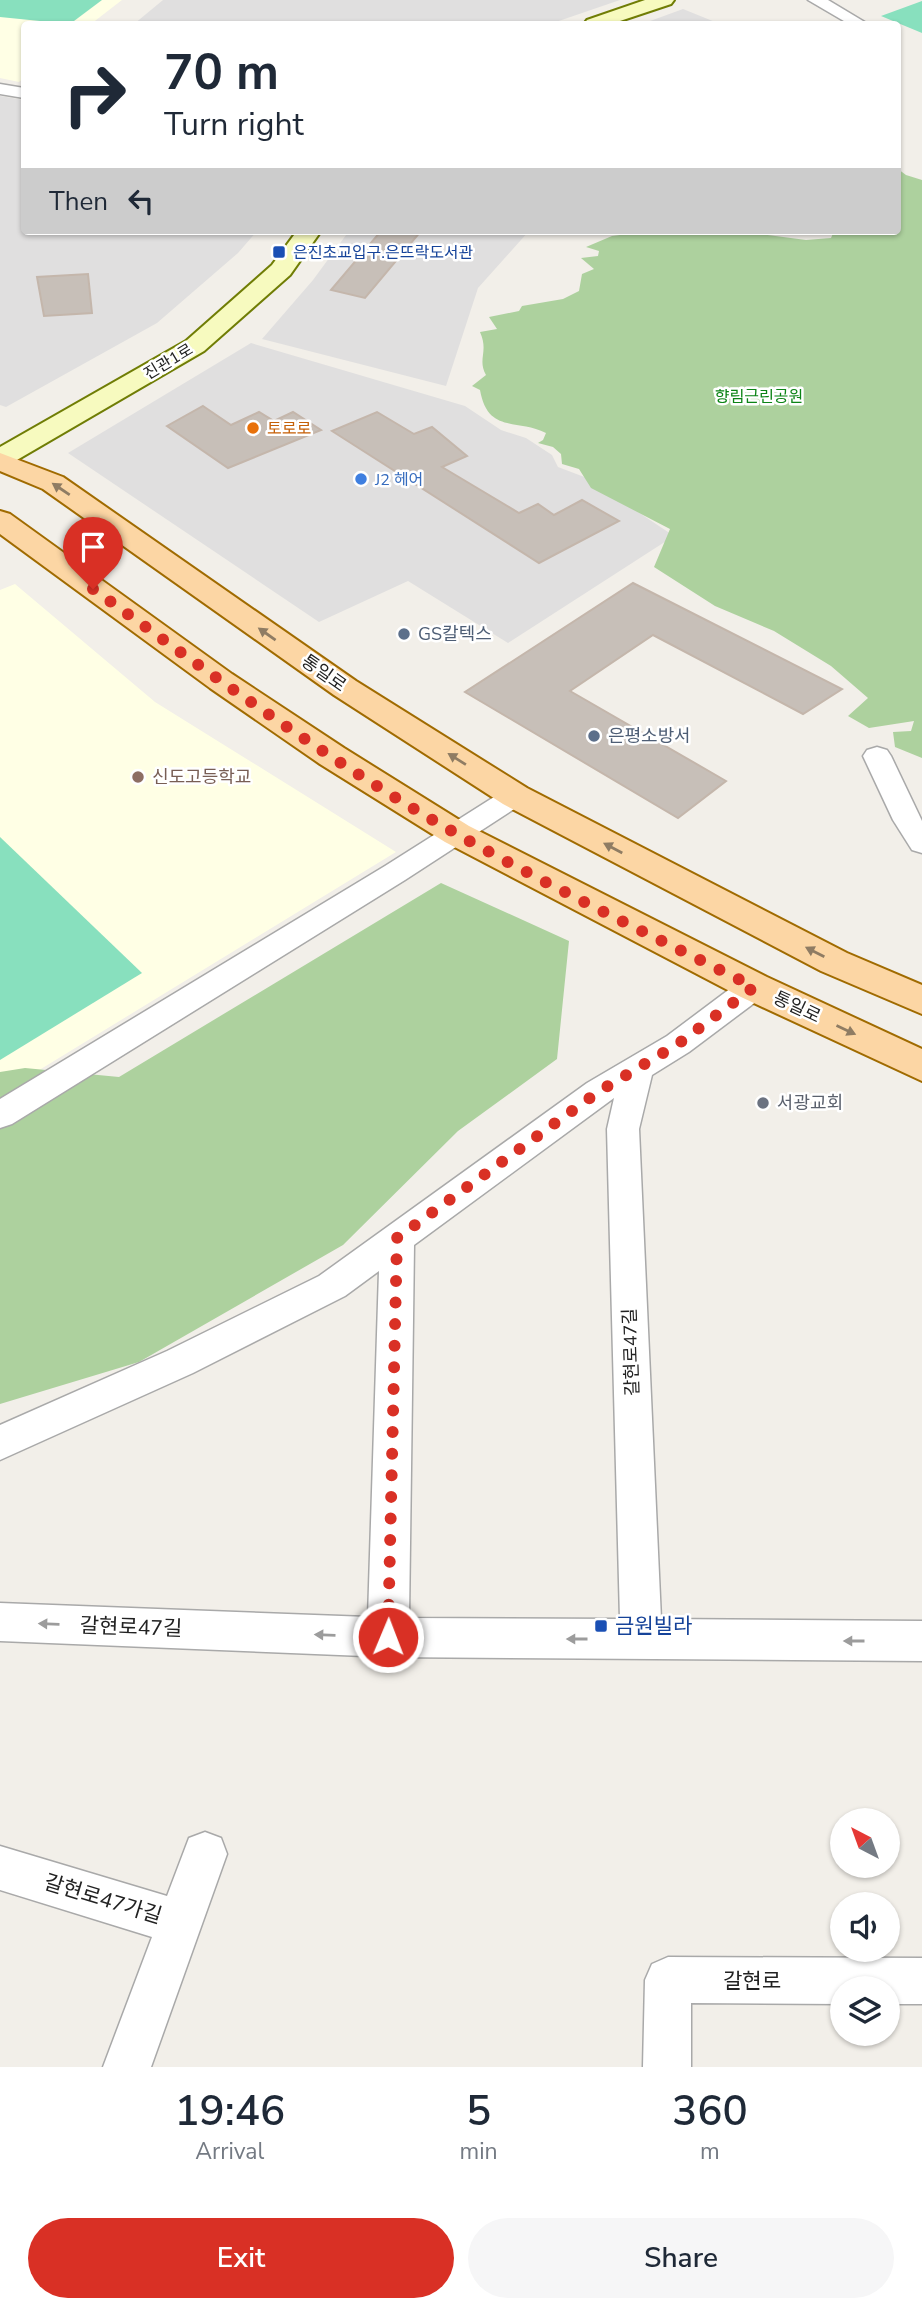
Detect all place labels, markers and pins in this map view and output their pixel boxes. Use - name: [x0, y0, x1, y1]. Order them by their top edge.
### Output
- place label: 은진초교입구.은뜨락도서관: [293, 242, 474, 264]
- marker: 은진초교입구.은뜨락도서관: [271, 244, 287, 260]
- place label: 토로로: [267, 418, 311, 440]
- marker: 토로로: [245, 420, 261, 436]
- place label: J2 헤어: [374, 469, 423, 491]
- marker: J2 헤어: [353, 471, 369, 487]
- pin: [63, 517, 123, 589]
- place label: GS칼텍스: [418, 622, 492, 646]
- marker: GS칼텍스: [396, 626, 412, 642]
- place label: 은평소방서: [608, 724, 691, 748]
- marker: 은평소방서: [586, 728, 602, 744]
- place label: 신도고등학교: [152, 765, 251, 789]
- marker: 신도고등학교: [130, 769, 146, 785]
- place label: 서광교회: [777, 1091, 843, 1115]
- marker: 서광교회: [755, 1095, 771, 1111]
- place label: 금원빌라: [615, 1612, 692, 1640]
- marker: 금원빌라: [593, 1618, 609, 1634]

